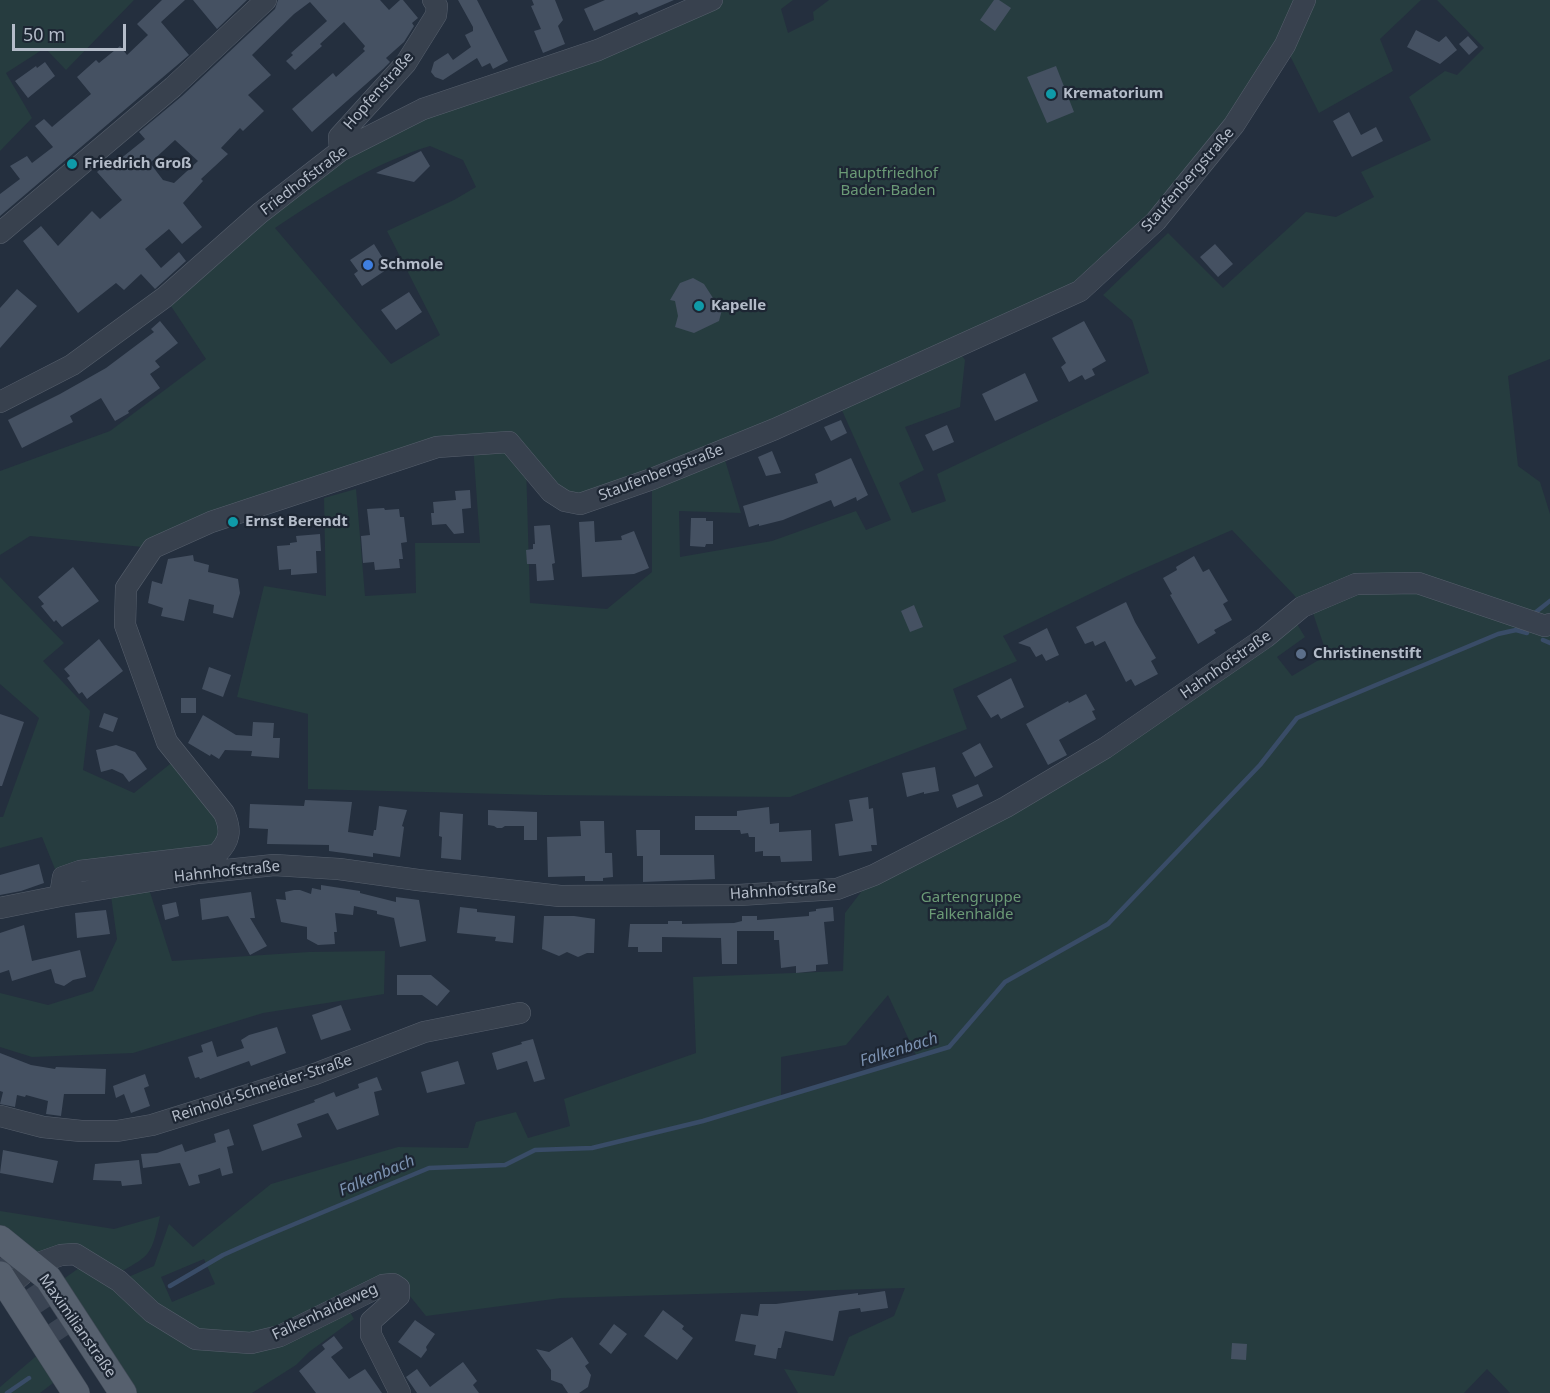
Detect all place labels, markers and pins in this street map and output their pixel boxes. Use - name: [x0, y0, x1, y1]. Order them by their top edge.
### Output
- place label: Krematorium: [1063, 85, 1163, 103]
- marker: Krematorium: [1044, 87, 1058, 101]
- place label: Friedrich Groß: [84, 155, 192, 173]
- marker: Friedrich Groß: [65, 157, 79, 171]
- place label: Schmole: [380, 256, 443, 274]
- marker: Schmole: [361, 258, 375, 272]
- place label: Kapelle: [711, 297, 766, 315]
- marker: Kapelle: [692, 299, 706, 313]
- place label: Ernst Berendt: [245, 513, 348, 531]
- marker: Ernst Berendt: [226, 515, 240, 529]
- place label: Christinenstift: [1313, 645, 1421, 663]
- marker: Christinenstift: [1294, 647, 1308, 661]

